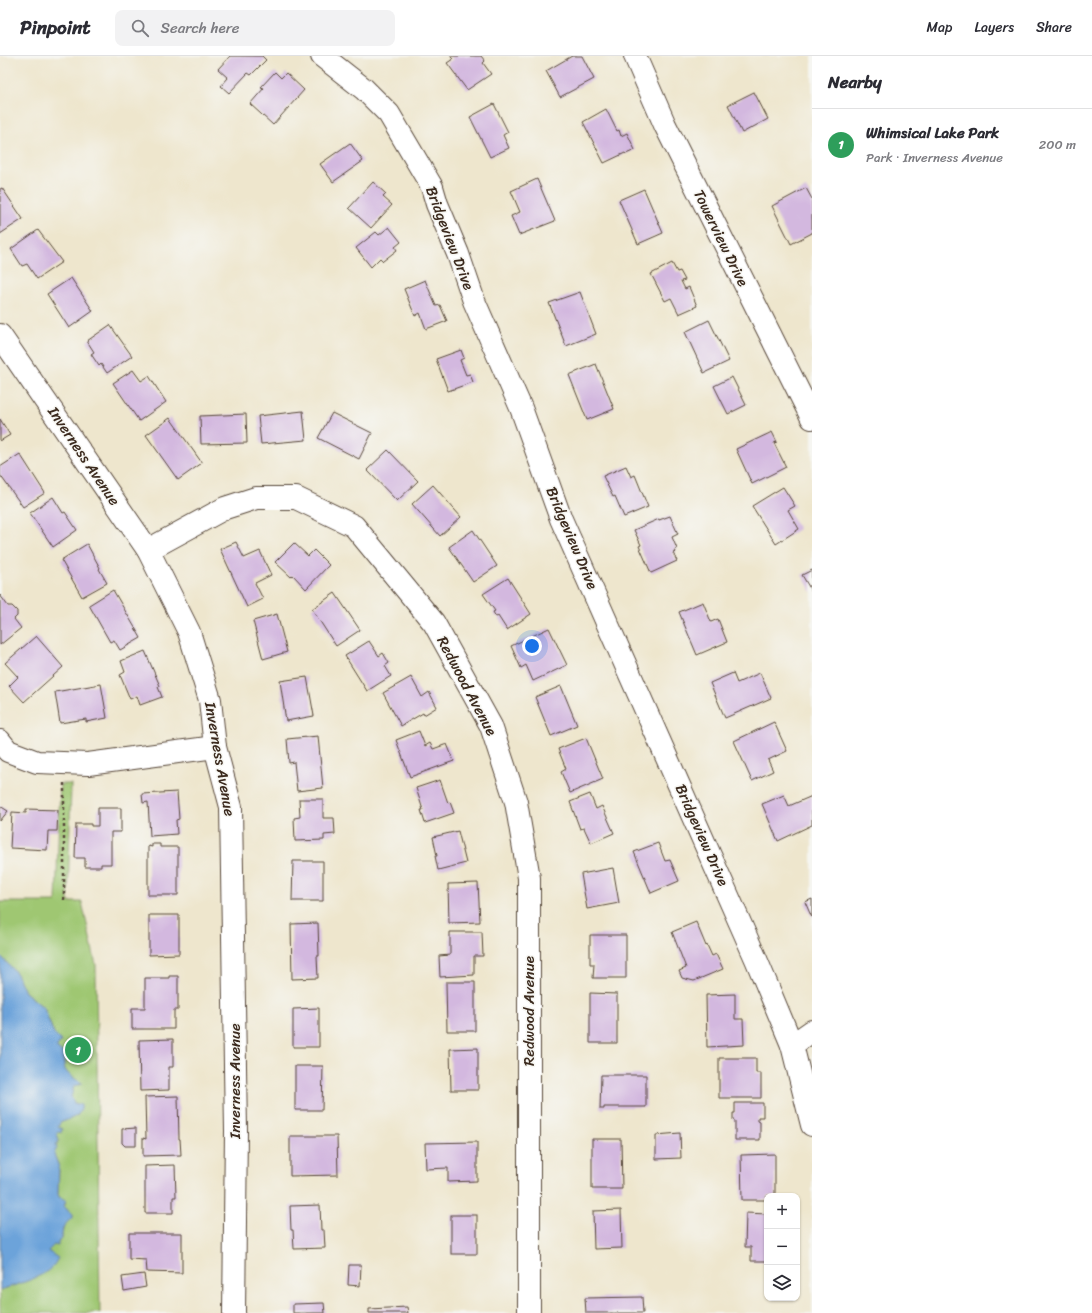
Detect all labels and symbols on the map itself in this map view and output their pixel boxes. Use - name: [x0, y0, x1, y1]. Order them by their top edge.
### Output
- street label: Bridgeview Drive: [418, 182, 482, 294]
- street label: Towerview Drive: [686, 185, 756, 291]
- street label: Inverness Avenue: [40, 400, 127, 511]
- street label: Bridgeview Drive: [539, 483, 605, 593]
- street label: Redwood Avenue: [430, 631, 504, 741]
- your location: [522, 636, 542, 656]
- street label: Inverness Avenue: [197, 699, 243, 818]
- street label: Bridgeview Drive: [668, 780, 736, 890]
- street label: Redwood Avenue: [516, 956, 542, 1066]
- street label: Inverness Avenue: [222, 1023, 248, 1140]
- pin: 1: [65, 1035, 91, 1065]

